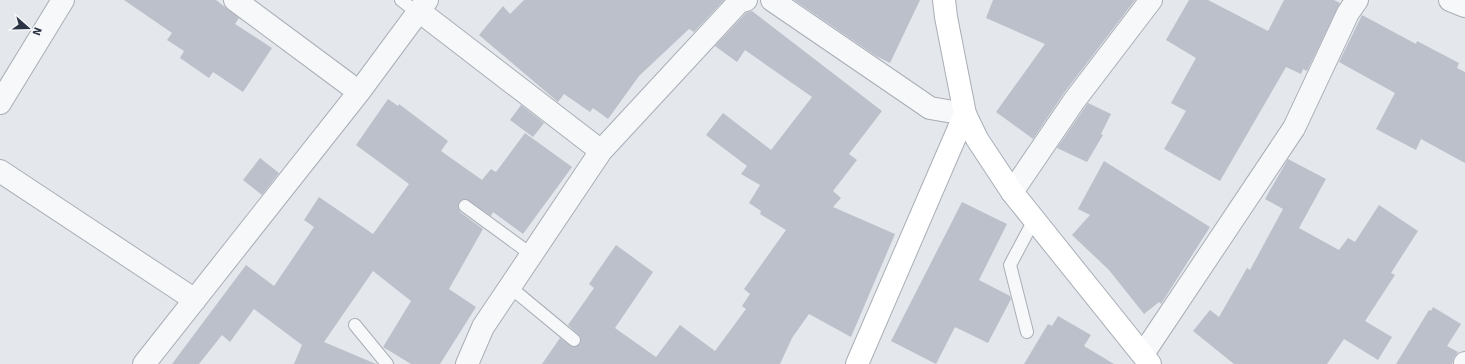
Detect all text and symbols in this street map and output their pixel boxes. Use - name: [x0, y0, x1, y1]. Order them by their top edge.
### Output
- north arrow: [8, 8, 48, 48]
- text: N: [30, 25, 44, 37]

